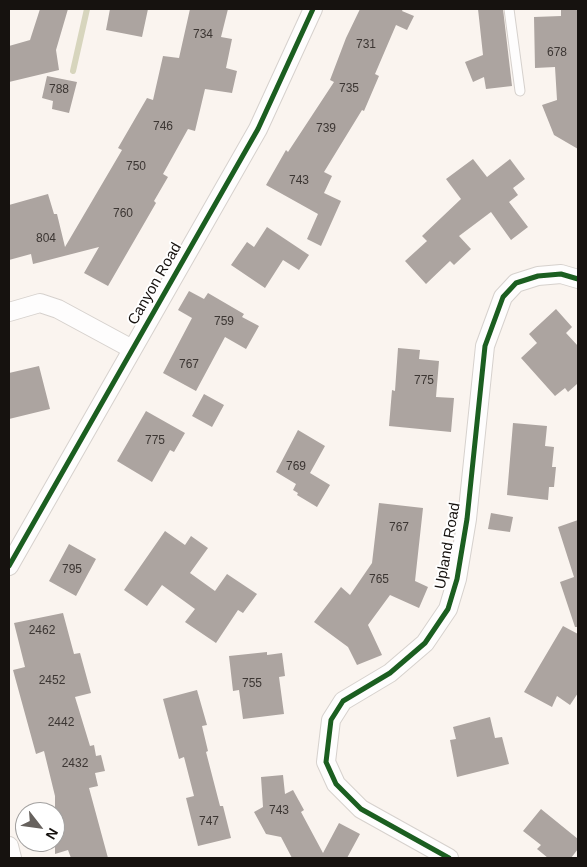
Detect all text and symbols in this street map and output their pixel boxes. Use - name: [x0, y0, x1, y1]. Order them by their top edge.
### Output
- house number: 734: [193, 28, 213, 42]
- house number: 731: [356, 38, 376, 52]
- house number: 678: [547, 46, 567, 60]
- house number: 735: [339, 82, 359, 96]
- house number: 788: [49, 83, 69, 97]
- house number: 746: [153, 120, 173, 134]
- house number: 739: [316, 122, 336, 136]
- house number: 750: [126, 160, 146, 174]
- house number: 743: [289, 174, 309, 188]
- house number: 760: [113, 207, 133, 221]
- house number: 804: [36, 232, 56, 246]
- street label: Canyon Road: [124, 240, 186, 328]
- house number: 759: [214, 315, 234, 329]
- house number: 767: [179, 358, 199, 372]
- house number: 775: [414, 374, 434, 388]
- house number: 775: [145, 434, 165, 448]
- house number: 769: [286, 460, 306, 474]
- street label: Upland Road: [432, 501, 464, 591]
- house number: 767: [389, 521, 409, 535]
- house number: 795: [62, 563, 82, 577]
- house number: 765: [369, 573, 389, 587]
- house number: 2462: [29, 624, 55, 638]
- house number: 2452: [39, 674, 65, 688]
- house number: 755: [242, 677, 262, 691]
- house number: 2442: [48, 716, 74, 730]
- house number: 2432: [62, 757, 88, 771]
- north arrow: [15, 802, 65, 852]
- house number: 743: [269, 804, 289, 818]
- house number: 747: [199, 815, 219, 829]
- text: N: [43, 826, 62, 842]

